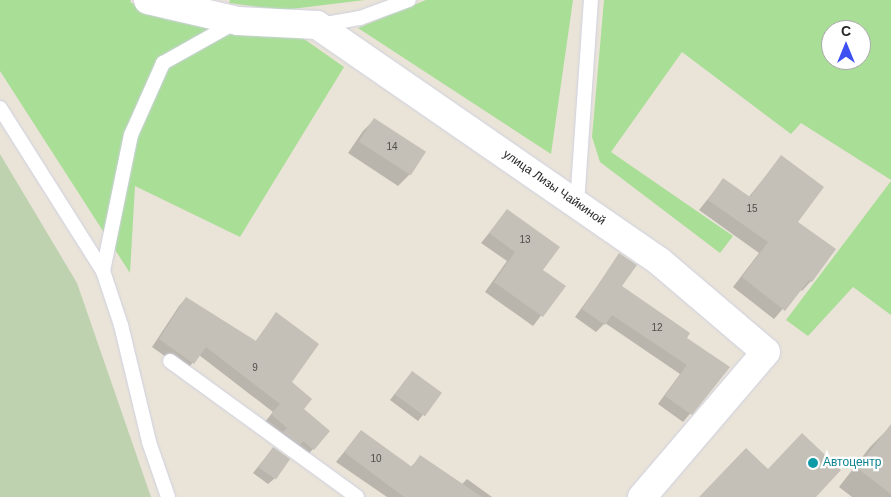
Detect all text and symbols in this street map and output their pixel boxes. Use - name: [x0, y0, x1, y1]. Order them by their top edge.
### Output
- north arrow: [821, 20, 871, 70]
- text: С: [841, 23, 851, 39]
- house number: 14: [386, 141, 398, 153]
- street label: улица Лизы Чайкиной: [500, 147, 608, 229]
- house number: 15: [746, 203, 758, 215]
- house number: 13: [519, 234, 531, 246]
- house number: 12: [651, 322, 663, 334]
- house number: 9: [252, 362, 258, 374]
- house number: 10: [370, 453, 382, 465]
- place label: Автоцентр: [823, 456, 881, 470]
- marker: Автоцентр: [807, 457, 819, 469]

